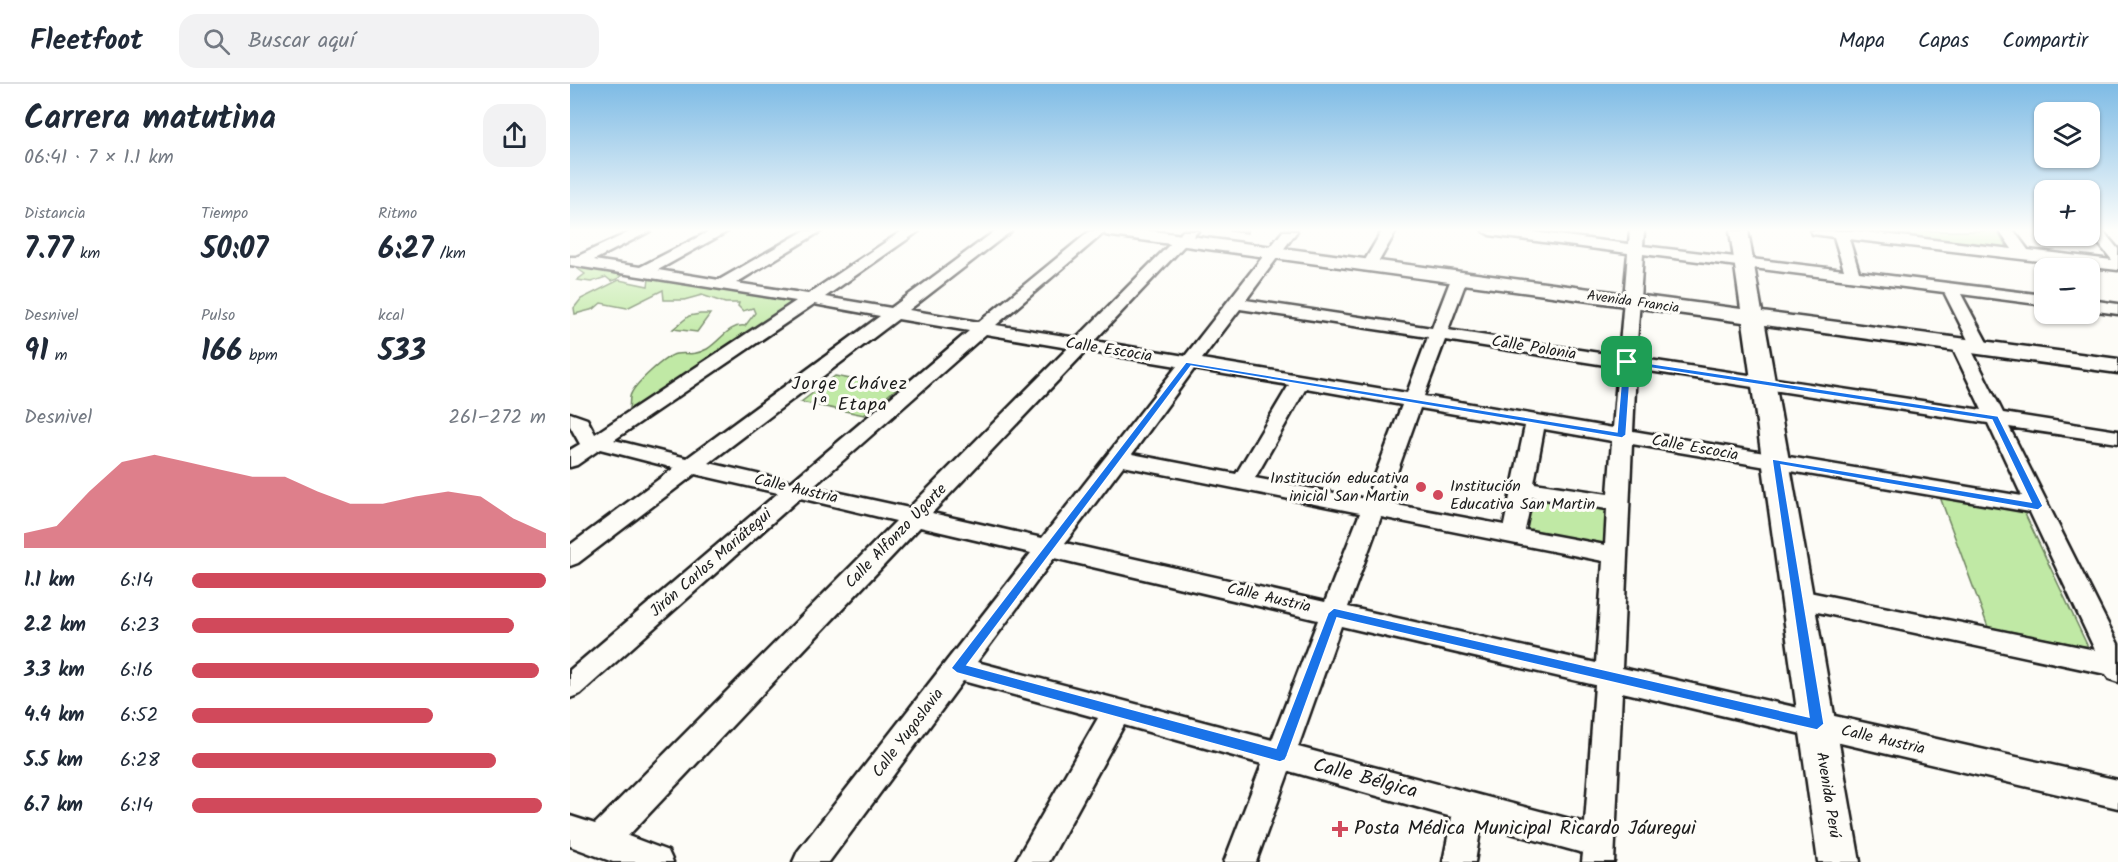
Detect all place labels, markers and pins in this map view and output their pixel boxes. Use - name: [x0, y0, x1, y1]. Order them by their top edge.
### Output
- pin: [1601, 336, 1652, 387]
- place label: Institución educativa inicial San Martin: [1270, 466, 1409, 509]
- place label: Institución Educativa San Martin: [1450, 474, 1595, 517]
- marker: Institución educativa inicial San Martin: [1414, 480, 1428, 494]
- marker: Institución Educativa San Martin: [1431, 488, 1445, 502]
- place label: Posta Médica Municipal Ricardo Jáuregui: [1354, 813, 1697, 845]
- marker: Posta Médica Municipal Ricardo Jáuregui: [1331, 820, 1349, 838]

